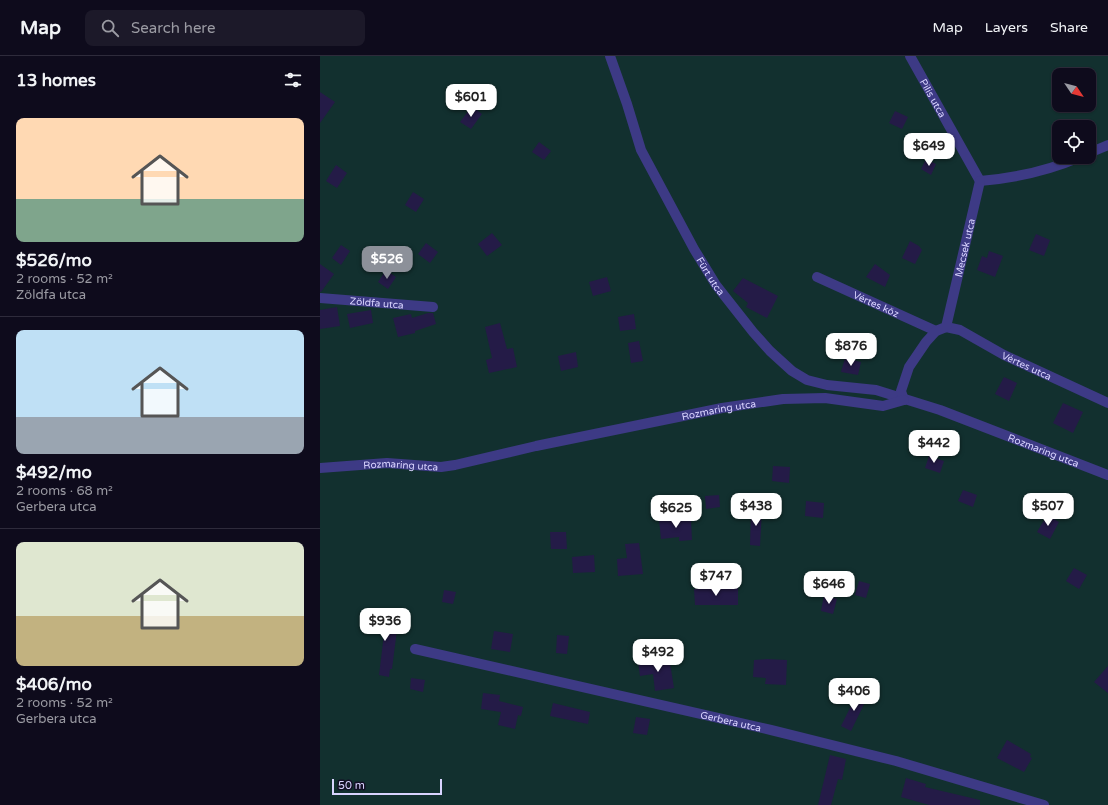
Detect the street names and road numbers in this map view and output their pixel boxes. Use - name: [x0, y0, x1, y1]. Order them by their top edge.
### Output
- street label: Pilis utca: [917, 77, 948, 120]
- street label: Mecsek utca: [953, 217, 978, 279]
- street label: Fürt utca: [693, 255, 727, 298]
- street label: Vértes köz: [851, 289, 901, 320]
- street label: Zöldfa utca: [349, 295, 404, 312]
- street label: Vértes utca: [1000, 350, 1053, 383]
- street label: Rozmaring utca: [681, 398, 757, 423]
- street label: Rozmaring utca: [1006, 432, 1080, 470]
- street label: Rozmaring utca: [363, 458, 439, 474]
- street label: Gerbera utca: [699, 709, 762, 735]

